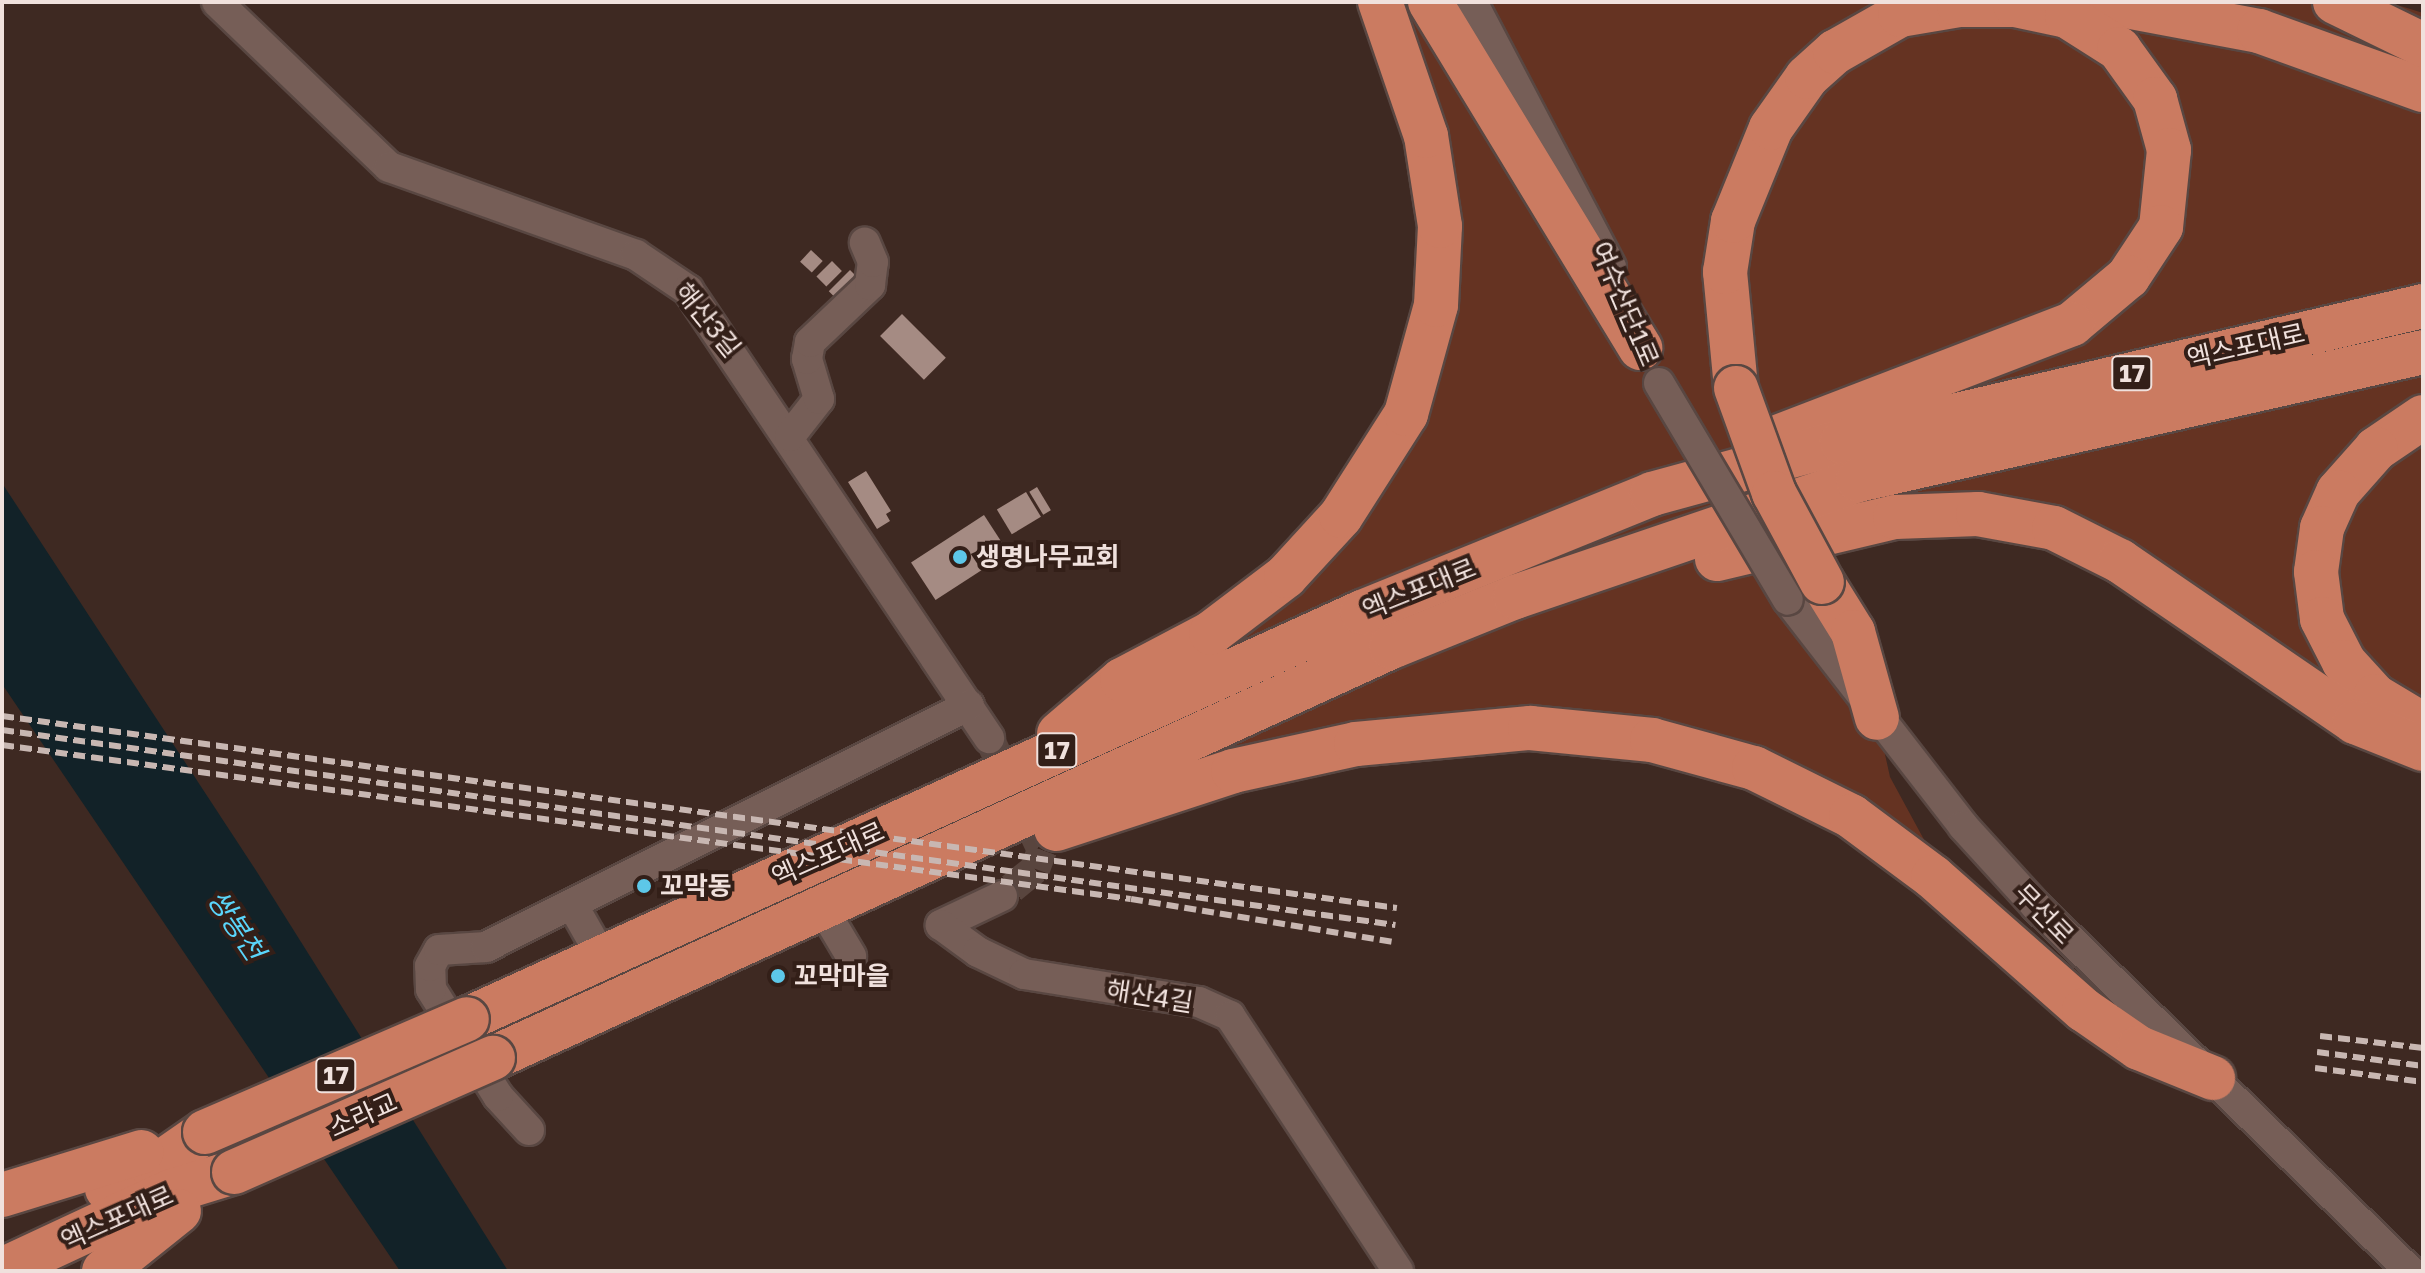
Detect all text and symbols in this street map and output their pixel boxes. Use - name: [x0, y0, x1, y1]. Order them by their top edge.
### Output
- street label: 여수산단1로: [1585, 237, 1665, 371]
- street label: 해산3길: [669, 276, 747, 364]
- street label: 엑스포대로: [2184, 317, 2308, 375]
- road number: 17: [2110, 353, 2154, 393]
- place label: 생명나무교회: [976, 541, 1120, 573]
- marker: 생명나무교회: [951, 548, 969, 566]
- street label: 엑스포대로: [1358, 552, 1480, 626]
- road number: 17: [1035, 730, 1079, 770]
- street label: 엑스포대로: [767, 815, 889, 893]
- place label: 꼬막동: [660, 870, 732, 902]
- marker: 꼬막동: [635, 877, 653, 895]
- street label: 무선로: [2008, 877, 2080, 951]
- water label: 쌍봉천: [200, 884, 272, 966]
- place label: 꼬막마을: [794, 960, 890, 992]
- marker: 꼬막마을: [769, 967, 787, 985]
- street label: 해산4길: [1104, 974, 1196, 1018]
- road number: 17: [314, 1055, 358, 1095]
- street label: 소라교: [324, 1086, 402, 1144]
- street label: 엑스포대로: [56, 1179, 178, 1257]

